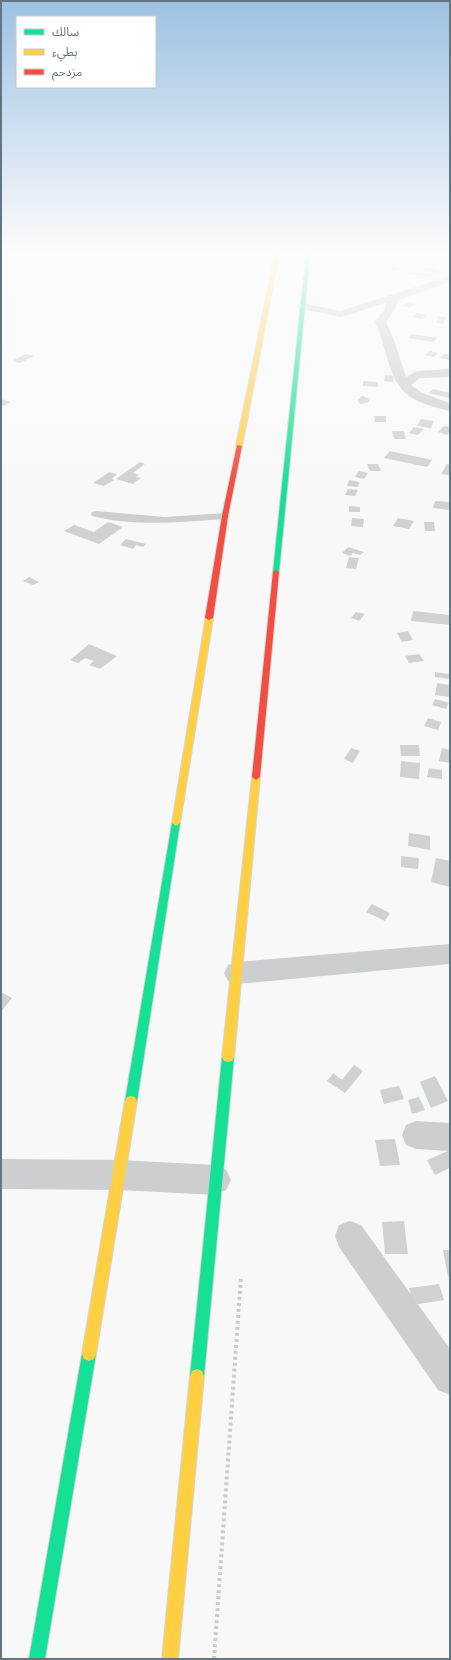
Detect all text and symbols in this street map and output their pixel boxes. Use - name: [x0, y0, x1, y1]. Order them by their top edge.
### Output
- legend: [16, 16, 156, 88]
- text: سالك: [52, 24, 79, 39]
- text: بطيء: [52, 44, 78, 62]
- text: مزدحم: [52, 64, 82, 81]

